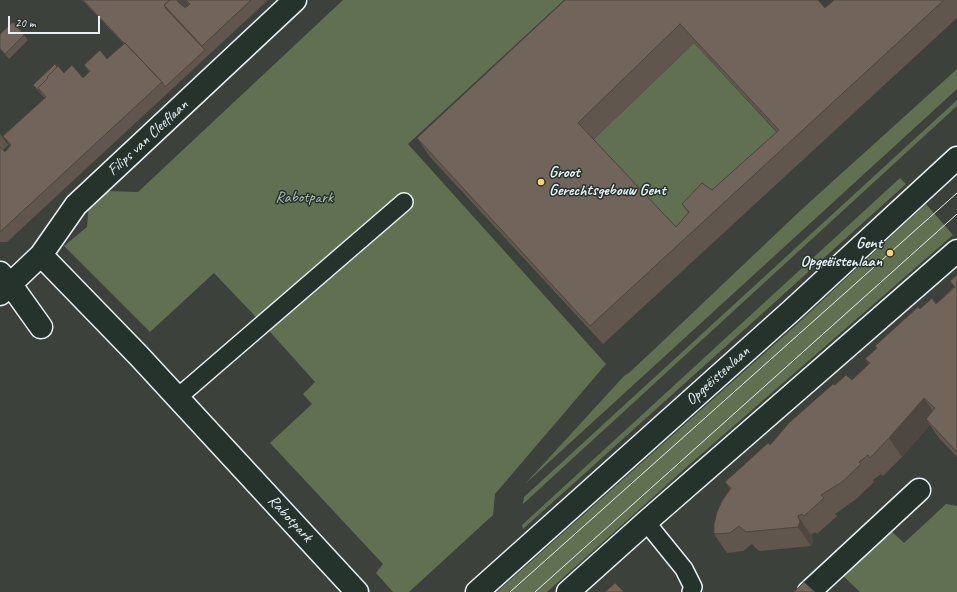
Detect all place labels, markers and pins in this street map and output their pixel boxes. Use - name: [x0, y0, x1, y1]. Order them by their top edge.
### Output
- place label: Groot Gerechtsgebouw Gent: [549, 163, 665, 201]
- marker: Groot Gerechtsgebouw Gent: [536, 177, 546, 187]
- place label: Gent Opgeëistenlaan: [801, 234, 882, 272]
- marker: Gent Opgeëistenlaan: [885, 248, 895, 258]

